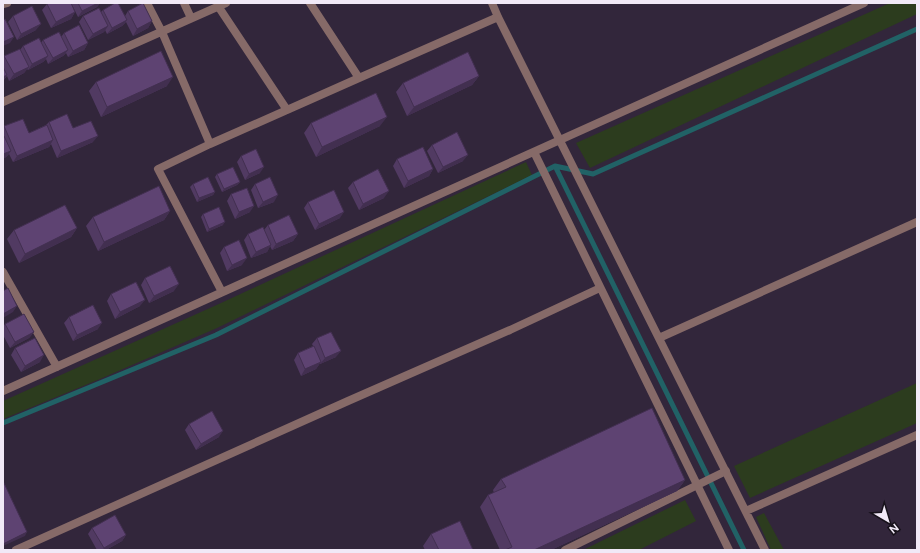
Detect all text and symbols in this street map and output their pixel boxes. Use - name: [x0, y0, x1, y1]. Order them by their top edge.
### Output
- north arrow: [868, 501, 908, 541]
- text: N: [886, 521, 901, 536]

